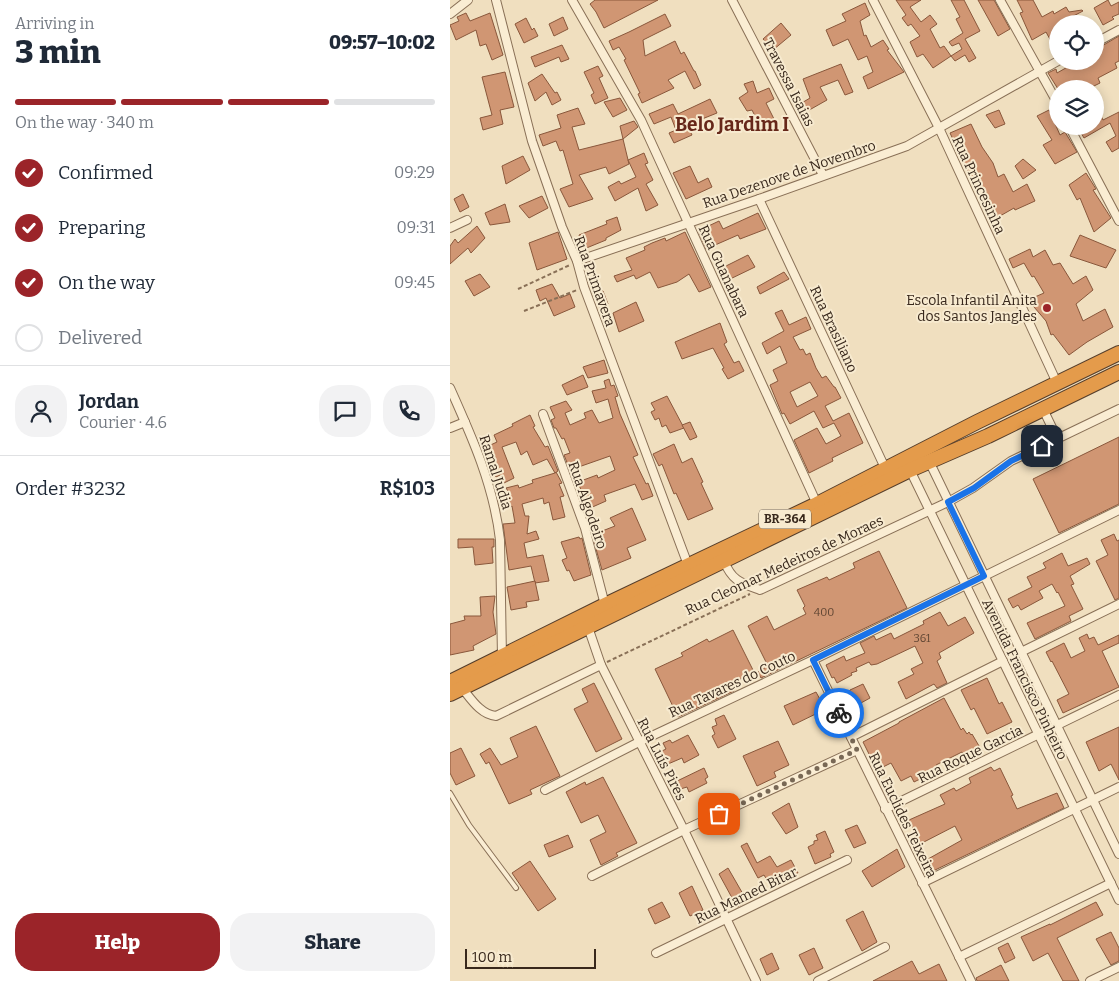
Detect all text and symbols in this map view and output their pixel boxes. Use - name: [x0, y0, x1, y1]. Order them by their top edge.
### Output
- text: Arriving in: [15, 14, 94, 33]
- map controls: [1049, 15, 1104, 135]
- button: locate: [1049, 15, 1104, 70]
- text: 09:57–10:02: [329, 31, 435, 54]
- text: 3 min: [15, 33, 101, 71]
- street label: Travessa Isaias: [759, 35, 818, 129]
- button: layers: [1049, 80, 1104, 135]
- text: On the way · 340 m: [15, 113, 154, 132]
- district label: Belo Jardim I: [675, 113, 789, 136]
- street label: Rua Princesinha: [948, 134, 1009, 237]
- street label: Rua Dezenove de Novembro: [700, 137, 878, 212]
- icon: check: [15, 159, 43, 187]
- text: Confirmed: [58, 161, 153, 184]
- text: 09:29: [394, 163, 435, 182]
- icon: check: [15, 214, 43, 242]
- text: Preparing: [58, 216, 146, 239]
- text: 09:31: [396, 218, 435, 237]
- street label: Rua Guanabara: [695, 222, 753, 321]
- street label: Rua Primavera: [570, 233, 619, 329]
- icon: check: [15, 269, 43, 297]
- text: On the way: [58, 271, 155, 294]
- text: 09:45: [394, 273, 435, 292]
- street label: Rua Brasiliano: [806, 283, 861, 375]
- place label: Escola Infantil Anita dos Santos Jangles: [906, 292, 1037, 325]
- marker: Escola Infantil Anita dos Santos Jangles: [1041, 302, 1053, 314]
- text: Delivered: [58, 326, 142, 349]
- button: person: [15, 385, 67, 437]
- button: chat: [319, 385, 371, 437]
- button: phone: [383, 385, 435, 437]
- text: Jordan: [79, 390, 139, 413]
- text: Courier · 4.6: [79, 413, 167, 432]
- pin: [1021, 425, 1063, 467]
- icon: home: [1028, 432, 1056, 460]
- street label: Ramal Judia: [475, 433, 516, 512]
- street label: Rua Algodeiro: [565, 459, 610, 551]
- text: Order #3232: [15, 477, 126, 500]
- text: R$103: [380, 477, 435, 500]
- road number: BR-364: [759, 509, 811, 528]
- street label: Rua Cleomar Medeiros de Moraes: [682, 512, 886, 619]
- street label: Avenida Francisco Pinheiro: [978, 596, 1071, 762]
- house number: 400: [814, 606, 834, 619]
- house number: 361: [913, 632, 931, 645]
- street label: Rua Tavares do Couto: [666, 648, 798, 721]
- courier: [814, 688, 864, 738]
- icon: bike: [825, 699, 853, 727]
- street label: Rua Luís Pires: [633, 715, 690, 803]
- street label: Rua Roque Garcia: [915, 722, 1026, 787]
- street label: Rua Euclides Teixeira: [865, 750, 940, 881]
- pin: [698, 793, 740, 835]
- icon: bag: [705, 800, 733, 828]
- street label: Rua Mamed Bitar: [692, 863, 800, 928]
- button: Help: [15, 913, 220, 971]
- button: Share: [230, 913, 435, 971]
- scale bar: [465, 946, 596, 969]
- text: 100 m: [472, 949, 512, 966]

